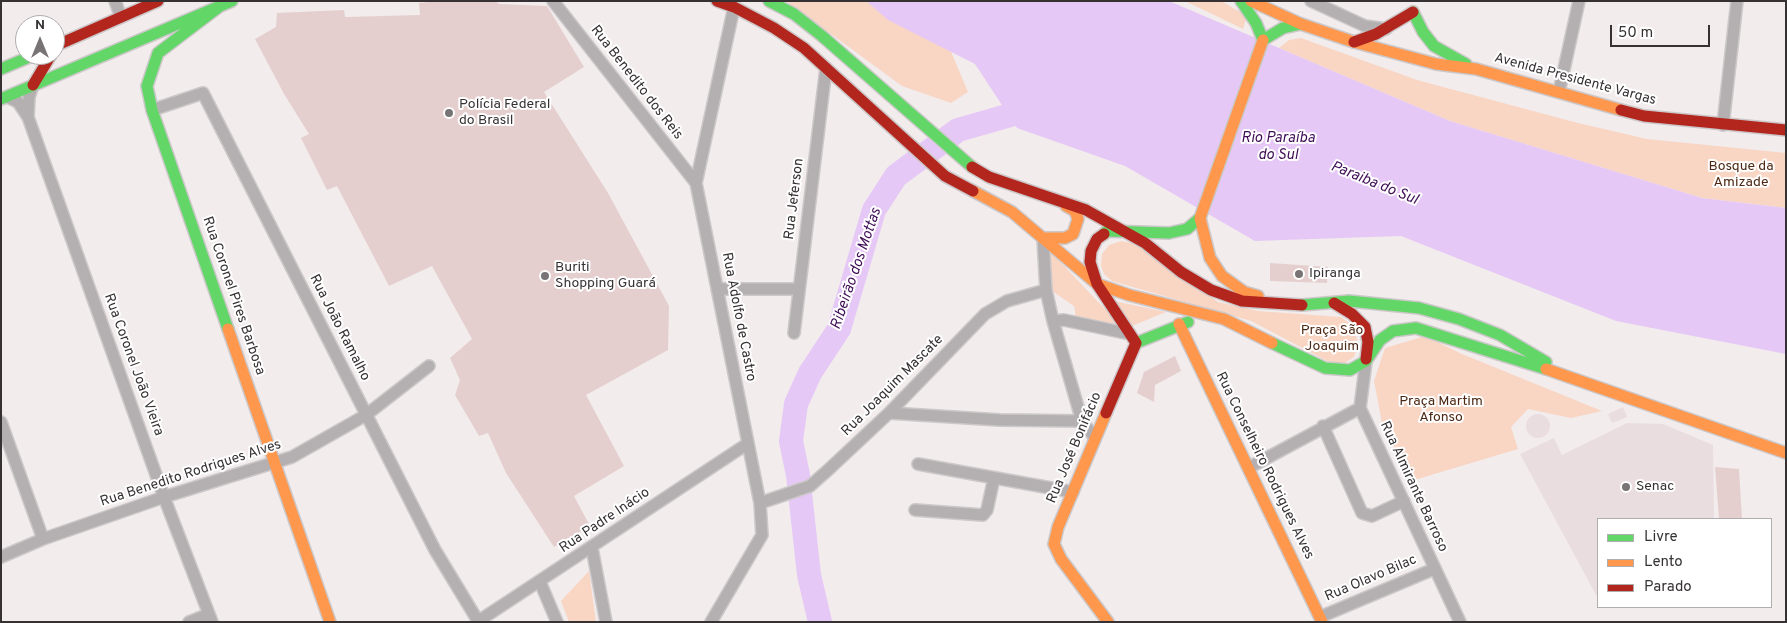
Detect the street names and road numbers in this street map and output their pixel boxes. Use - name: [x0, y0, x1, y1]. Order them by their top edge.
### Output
- street label: Rua Benedito dos Reis: [586, 23, 686, 143]
- street label: Avenida Presidente Vargas: [1492, 50, 1658, 110]
- street label: Rua Jeferson: [782, 157, 808, 241]
- street label: Rua Coronel Pires Barbosa: [198, 215, 268, 377]
- street label: Rua Adolfo de Castro: [717, 251, 759, 383]
- street label: Rua João Ramalho: [305, 272, 373, 384]
- street label: Rua Coronel João Vieira: [99, 292, 167, 438]
- street label: Rua Joaquim Mascate: [839, 332, 947, 440]
- street label: Rua Conselheiro Rodrigues Alves: [1211, 370, 1317, 562]
- street label: Rua José Bonifácio: [1044, 390, 1106, 506]
- street label: Rua Almirante Barroso: [1375, 419, 1451, 555]
- street label: Rua Benedito Rodrigues Alves: [98, 437, 284, 511]
- street label: Rua Padre Inácio: [557, 485, 653, 557]
- street label: Rua Olavo Bilac: [1323, 552, 1419, 606]

